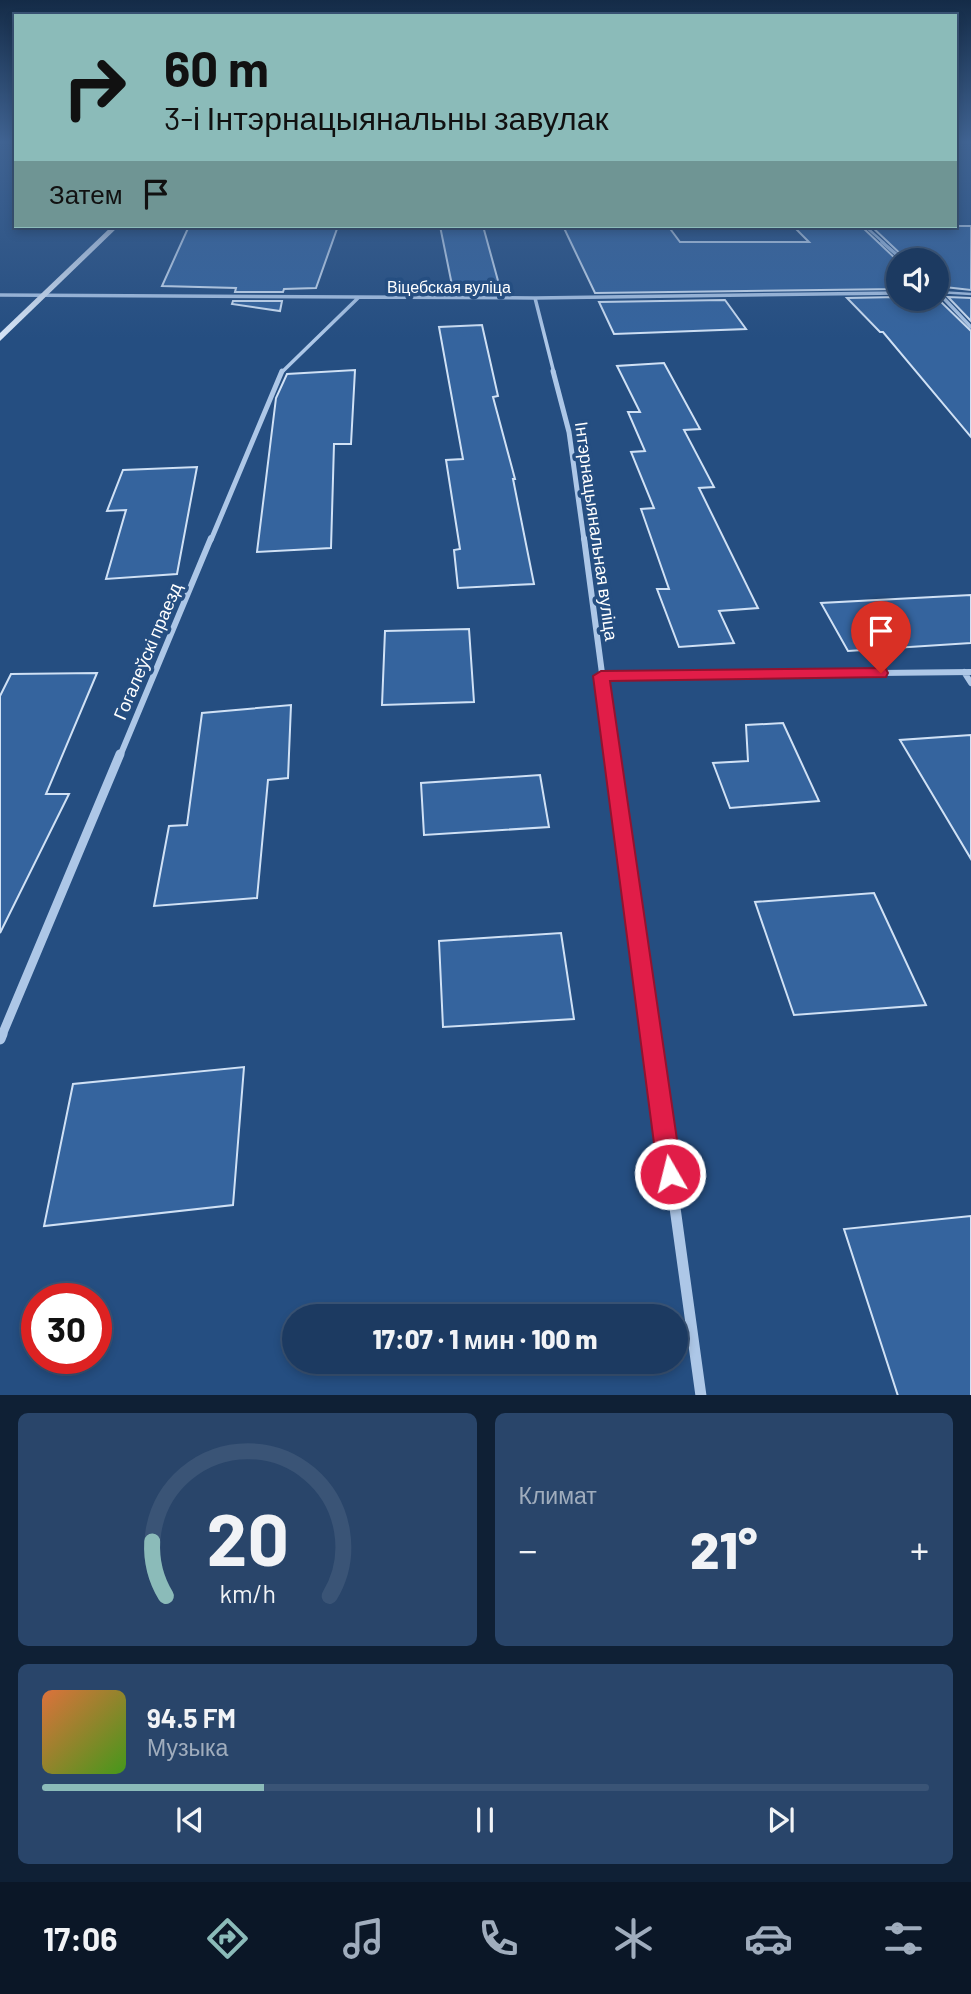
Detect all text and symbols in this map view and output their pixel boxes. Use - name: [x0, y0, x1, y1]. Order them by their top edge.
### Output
- text: 60 m: [164, 38, 269, 97]
- icon: right: [49, 42, 140, 133]
- text: 3-і Інтэрнацыянальны завулак: [164, 98, 608, 136]
- icon: arrive: [137, 175, 175, 213]
- text: Затем: [49, 178, 123, 209]
- map controls: [886, 248, 949, 311]
- button: sound: [886, 248, 949, 311]
- street label: Віцебская вуліца: [387, 277, 511, 296]
- street label: Інтэрнацыянальная вуліца: [571, 420, 623, 643]
- street label: Гогалеўскі праезд: [108, 579, 186, 723]
- pin: [851, 601, 911, 673]
- icon: arrive: [862, 612, 900, 650]
- position arrow: [633, 1137, 707, 1211]
- speed limit sign: 30: [21, 1283, 112, 1374]
- text: 17:07 · 1 мин · 100 m: [373, 1323, 597, 1354]
- text: Климат: [519, 1481, 597, 1509]
- text: 20: [206, 1493, 288, 1581]
- text: 21°: [690, 1517, 757, 1579]
- text: −: [519, 1526, 538, 1572]
- text: +: [910, 1526, 929, 1572]
- text: km/h: [219, 1577, 276, 1607]
- text: 94.5 FM: [147, 1702, 236, 1733]
- text: Музыка: [147, 1733, 228, 1761]
- icon: previous: [171, 1801, 209, 1839]
- icon: pause: [466, 1801, 504, 1839]
- icon: next: [762, 1801, 800, 1839]
- icon: directions: [203, 1914, 252, 1963]
- icon: music: [339, 1914, 388, 1963]
- icon: phone: [474, 1914, 523, 1963]
- icon: climate: [609, 1914, 658, 1963]
- icon: car: [744, 1914, 793, 1963]
- icon: filters: [879, 1914, 928, 1963]
- text: 17:06: [43, 1919, 117, 1957]

